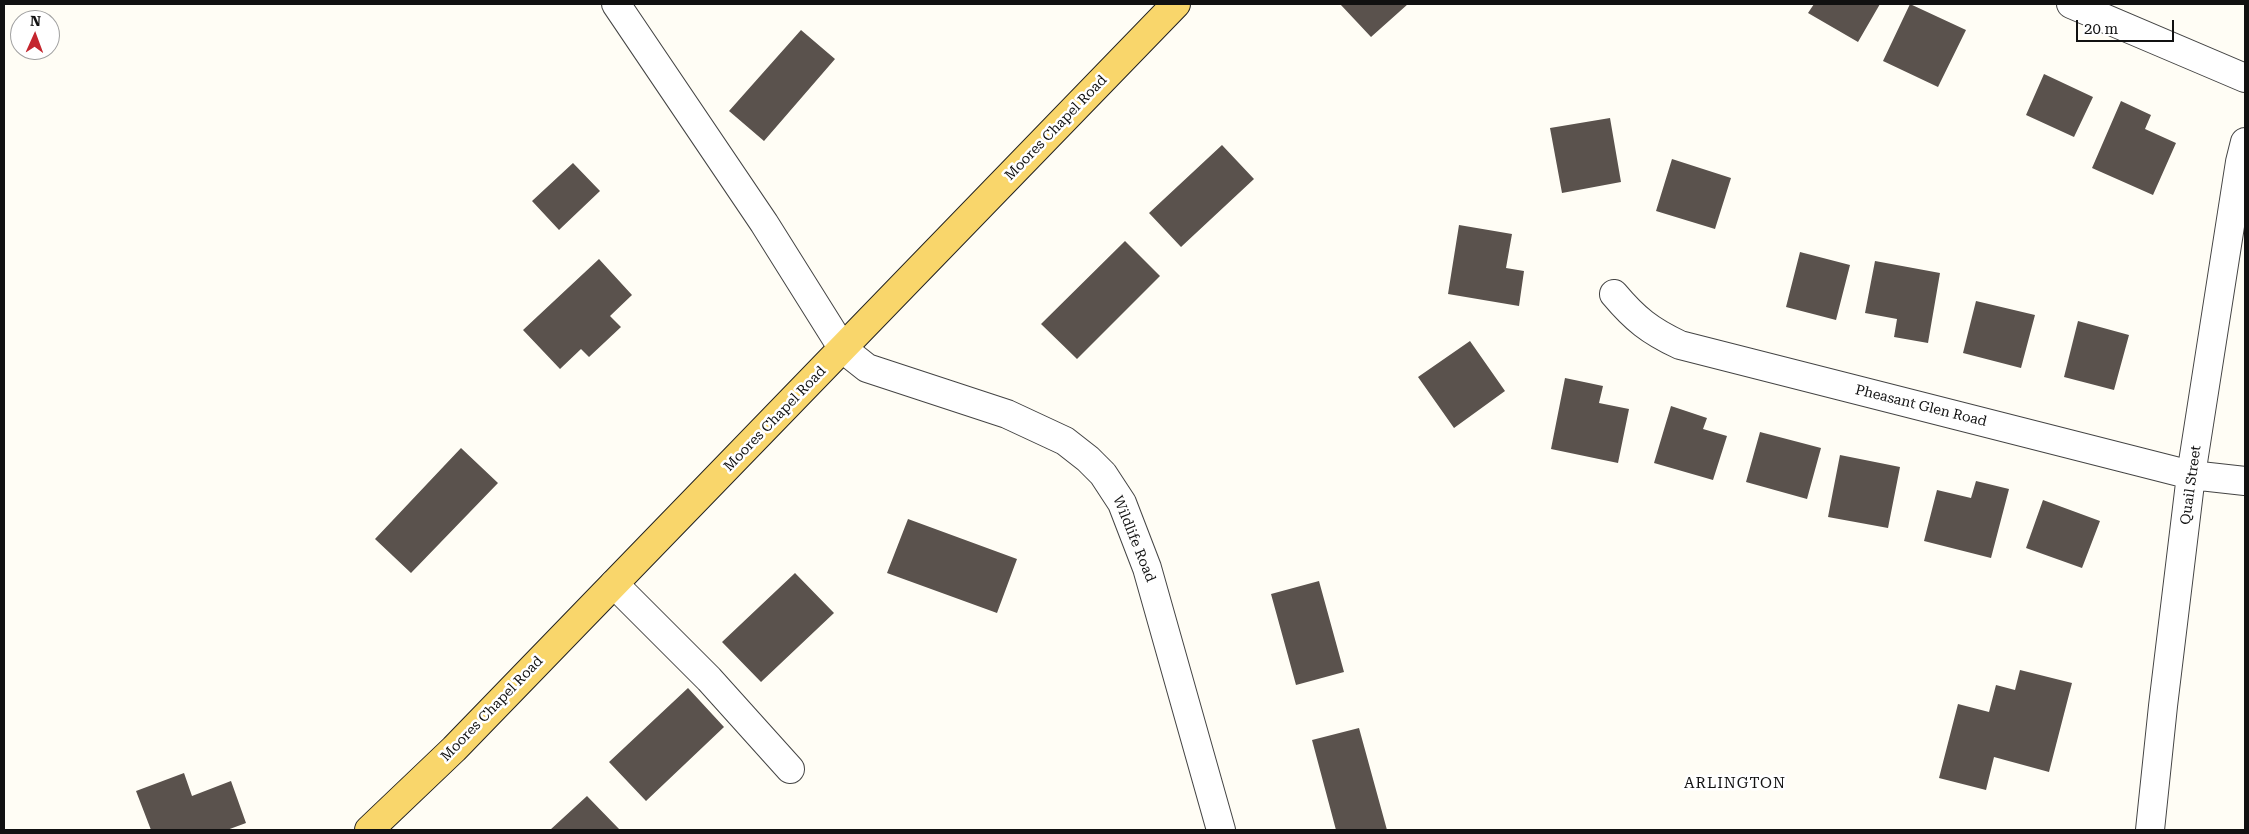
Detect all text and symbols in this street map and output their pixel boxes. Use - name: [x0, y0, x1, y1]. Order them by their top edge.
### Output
- north arrow: [10, 10, 60, 60]
- scale bar: [2079, 10, 2176, 42]
- text: N: [30, 13, 41, 29]
- text: 20 m: [2084, 20, 2118, 38]
- street label: Moores Chapel Road: [1001, 72, 1111, 184]
- street label: Moores Chapel Road: [720, 363, 830, 475]
- street label: Pheasant Glen Road: [1854, 382, 1988, 430]
- street label: Quail Street: [2177, 444, 2205, 526]
- street label: Wildlife Road: [1109, 493, 1159, 585]
- street label: Moores Chapel Road: [437, 653, 547, 765]
- district label: ARLINGTON: [1683, 775, 1787, 793]

